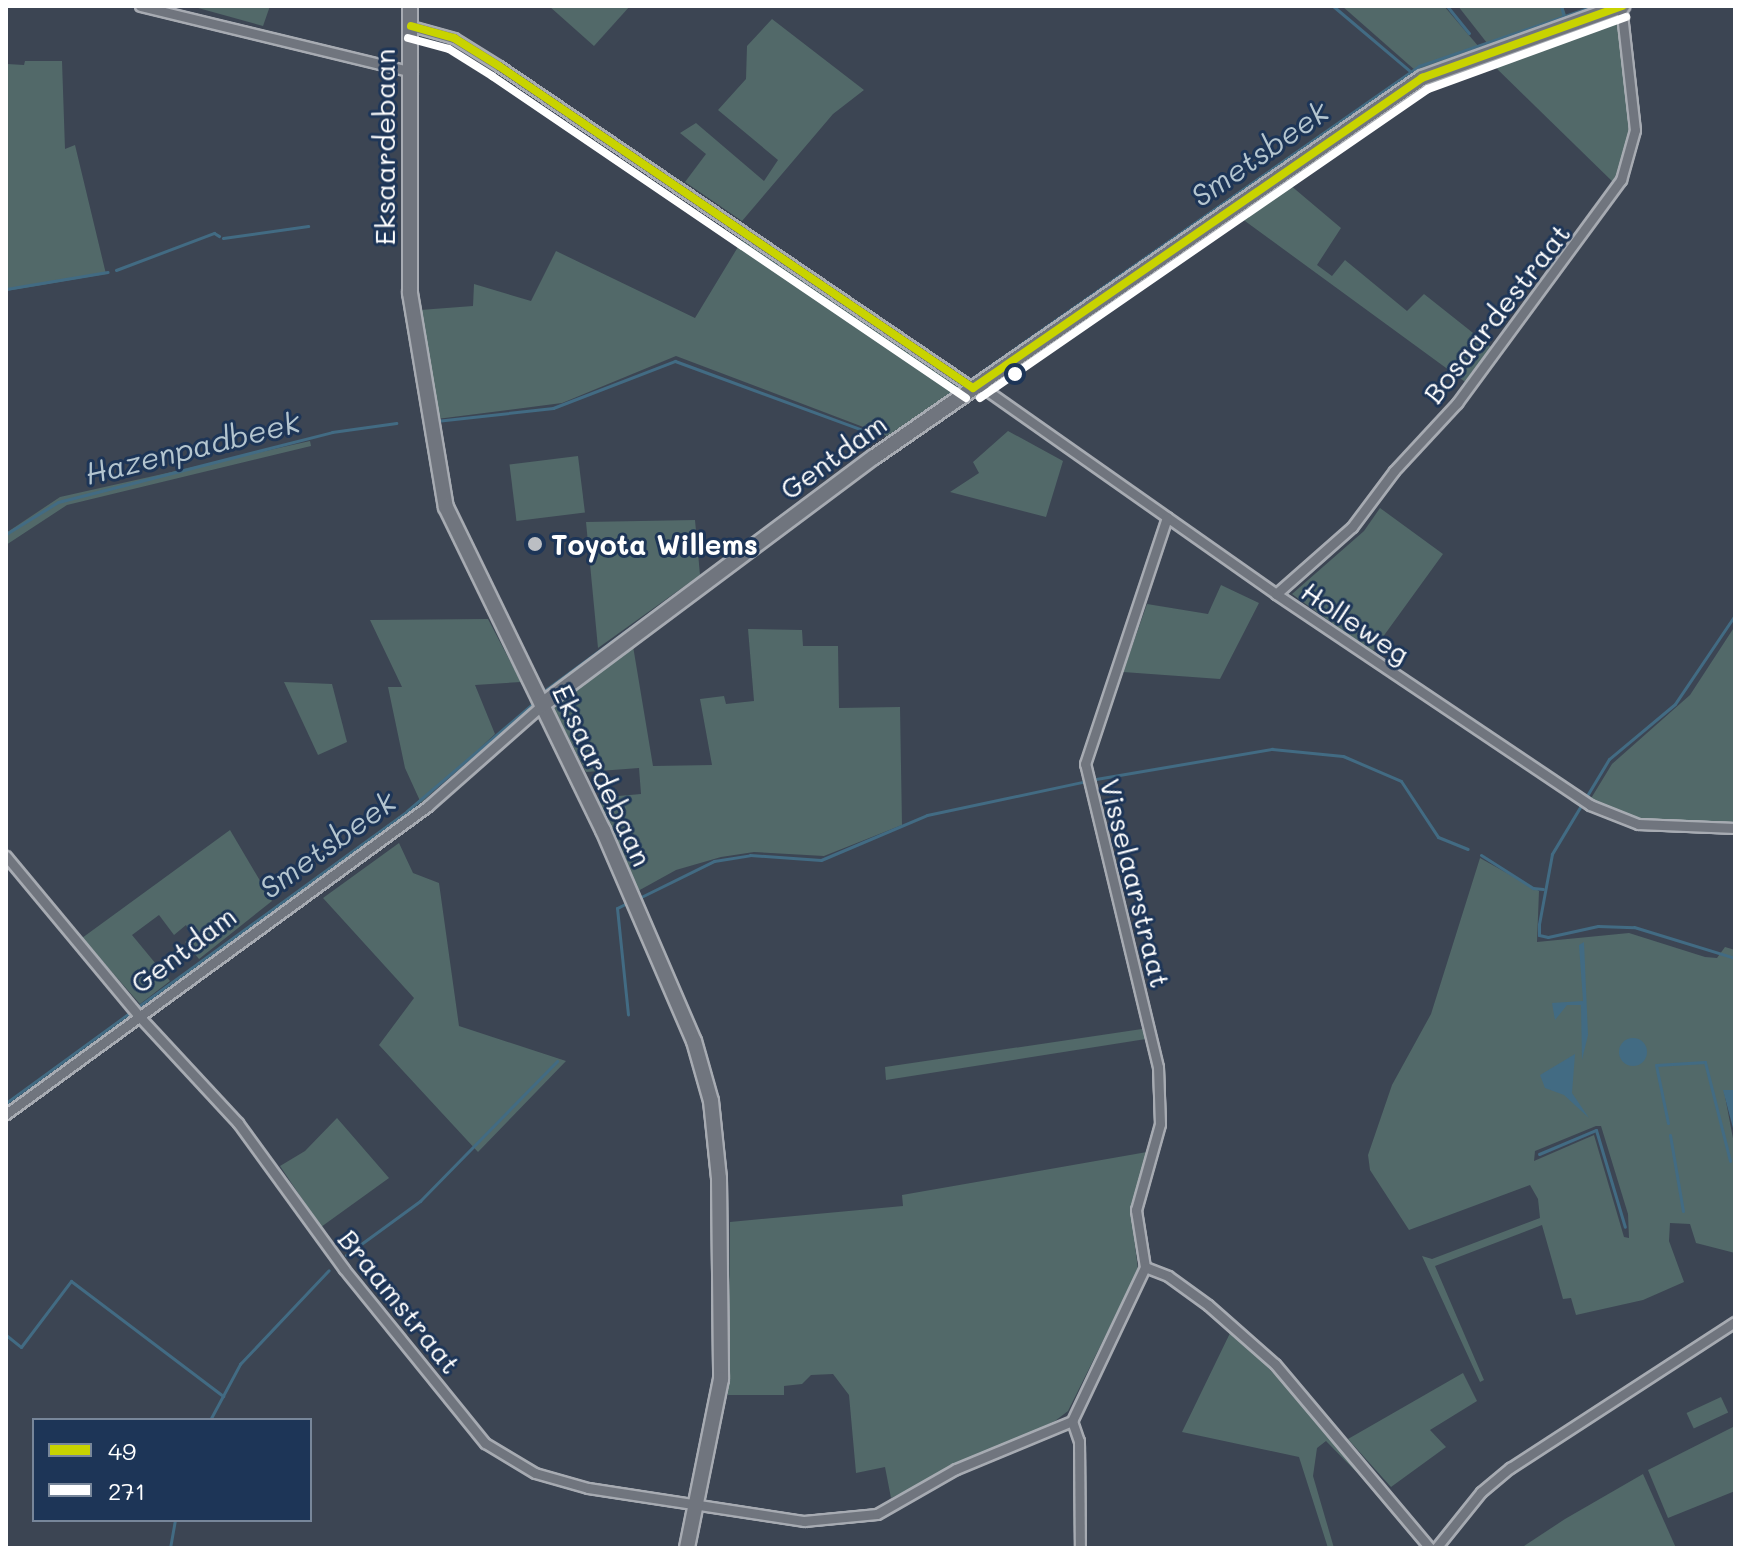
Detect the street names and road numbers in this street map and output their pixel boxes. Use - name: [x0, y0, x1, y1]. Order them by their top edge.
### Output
- street label: Eksaardebaan: [367, 49, 401, 245]
- street label: Bosaardestraat: [1415, 216, 1577, 410]
- street label: Gentdam: [773, 406, 893, 506]
- street label: Holleweg: [1296, 574, 1416, 670]
- street label: Eksaardebaan: [546, 679, 660, 871]
- street label: Visselaarstraat: [1094, 775, 1178, 991]
- street label: Gentdam: [124, 898, 242, 1000]
- street label: Braamstraat: [332, 1222, 468, 1380]

